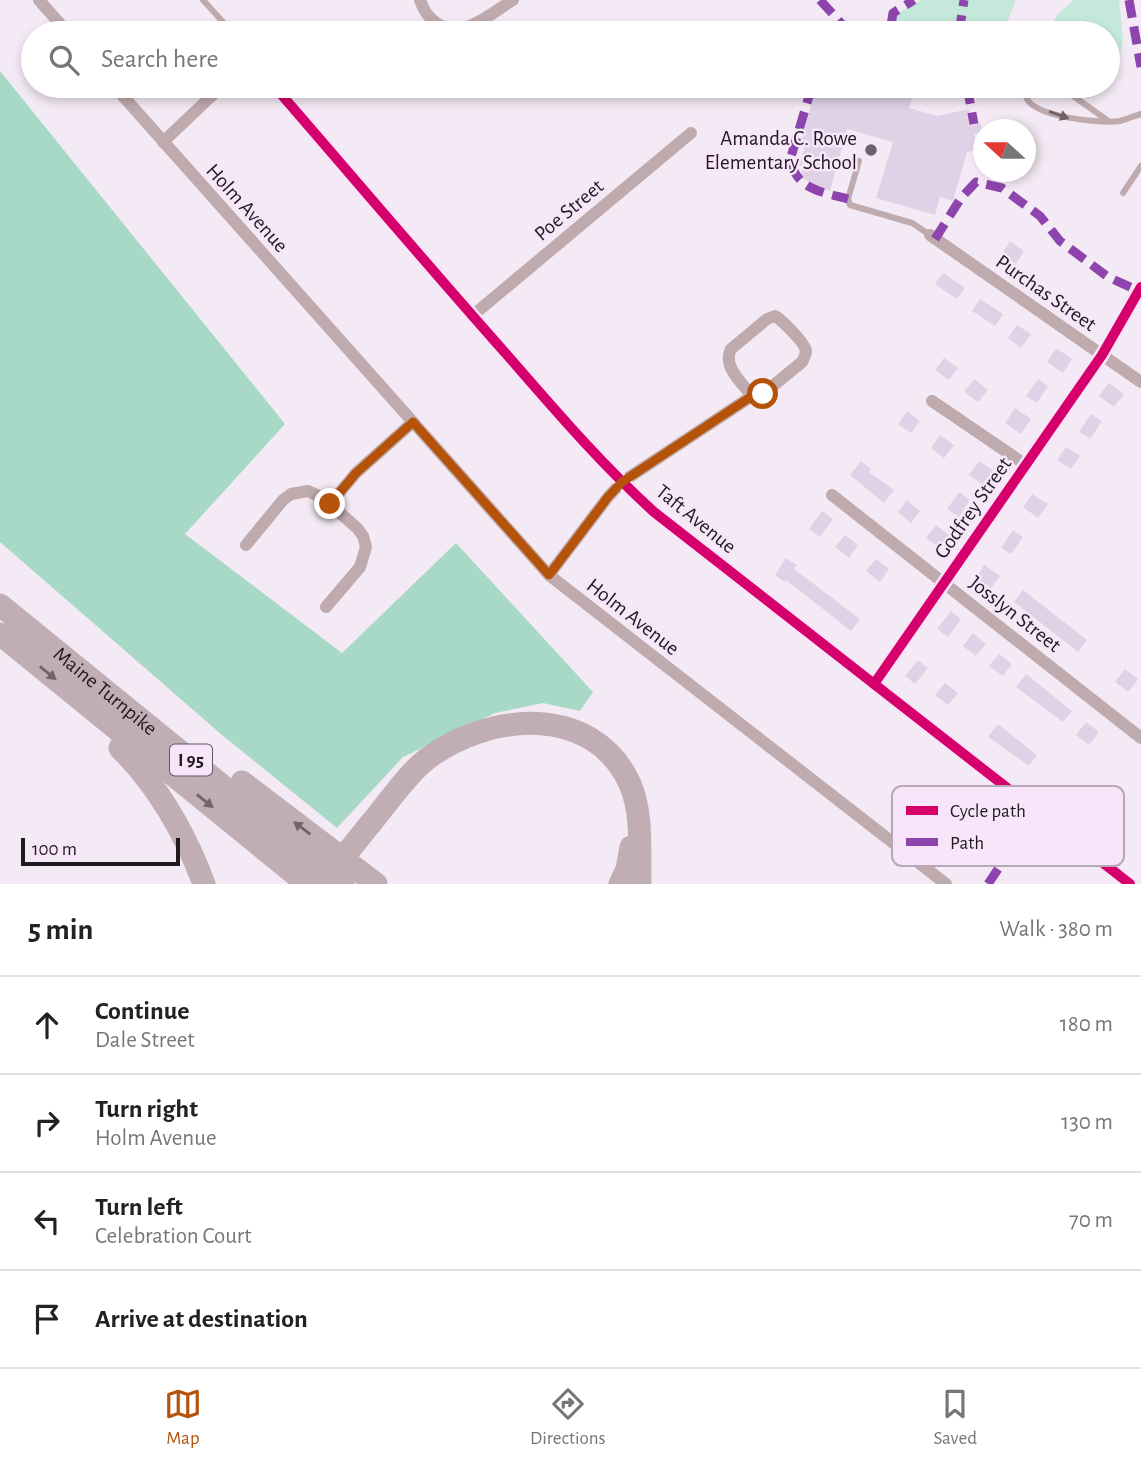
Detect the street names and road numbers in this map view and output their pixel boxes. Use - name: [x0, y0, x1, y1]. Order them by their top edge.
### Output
- street label: Holm Avenue: [202, 160, 292, 256]
- street label: Poe Street: [530, 175, 608, 245]
- street label: Purchas Street: [992, 251, 1100, 335]
- street label: Godfrey Street: [931, 453, 1016, 562]
- street label: Taft Avenue: [652, 481, 740, 557]
- street label: Josslyn Street: [965, 572, 1065, 656]
- street label: Holm Avenue: [583, 575, 683, 659]
- street label: Maine Turnpike: [50, 643, 161, 739]
- road number: I 95: [170, 744, 212, 776]

